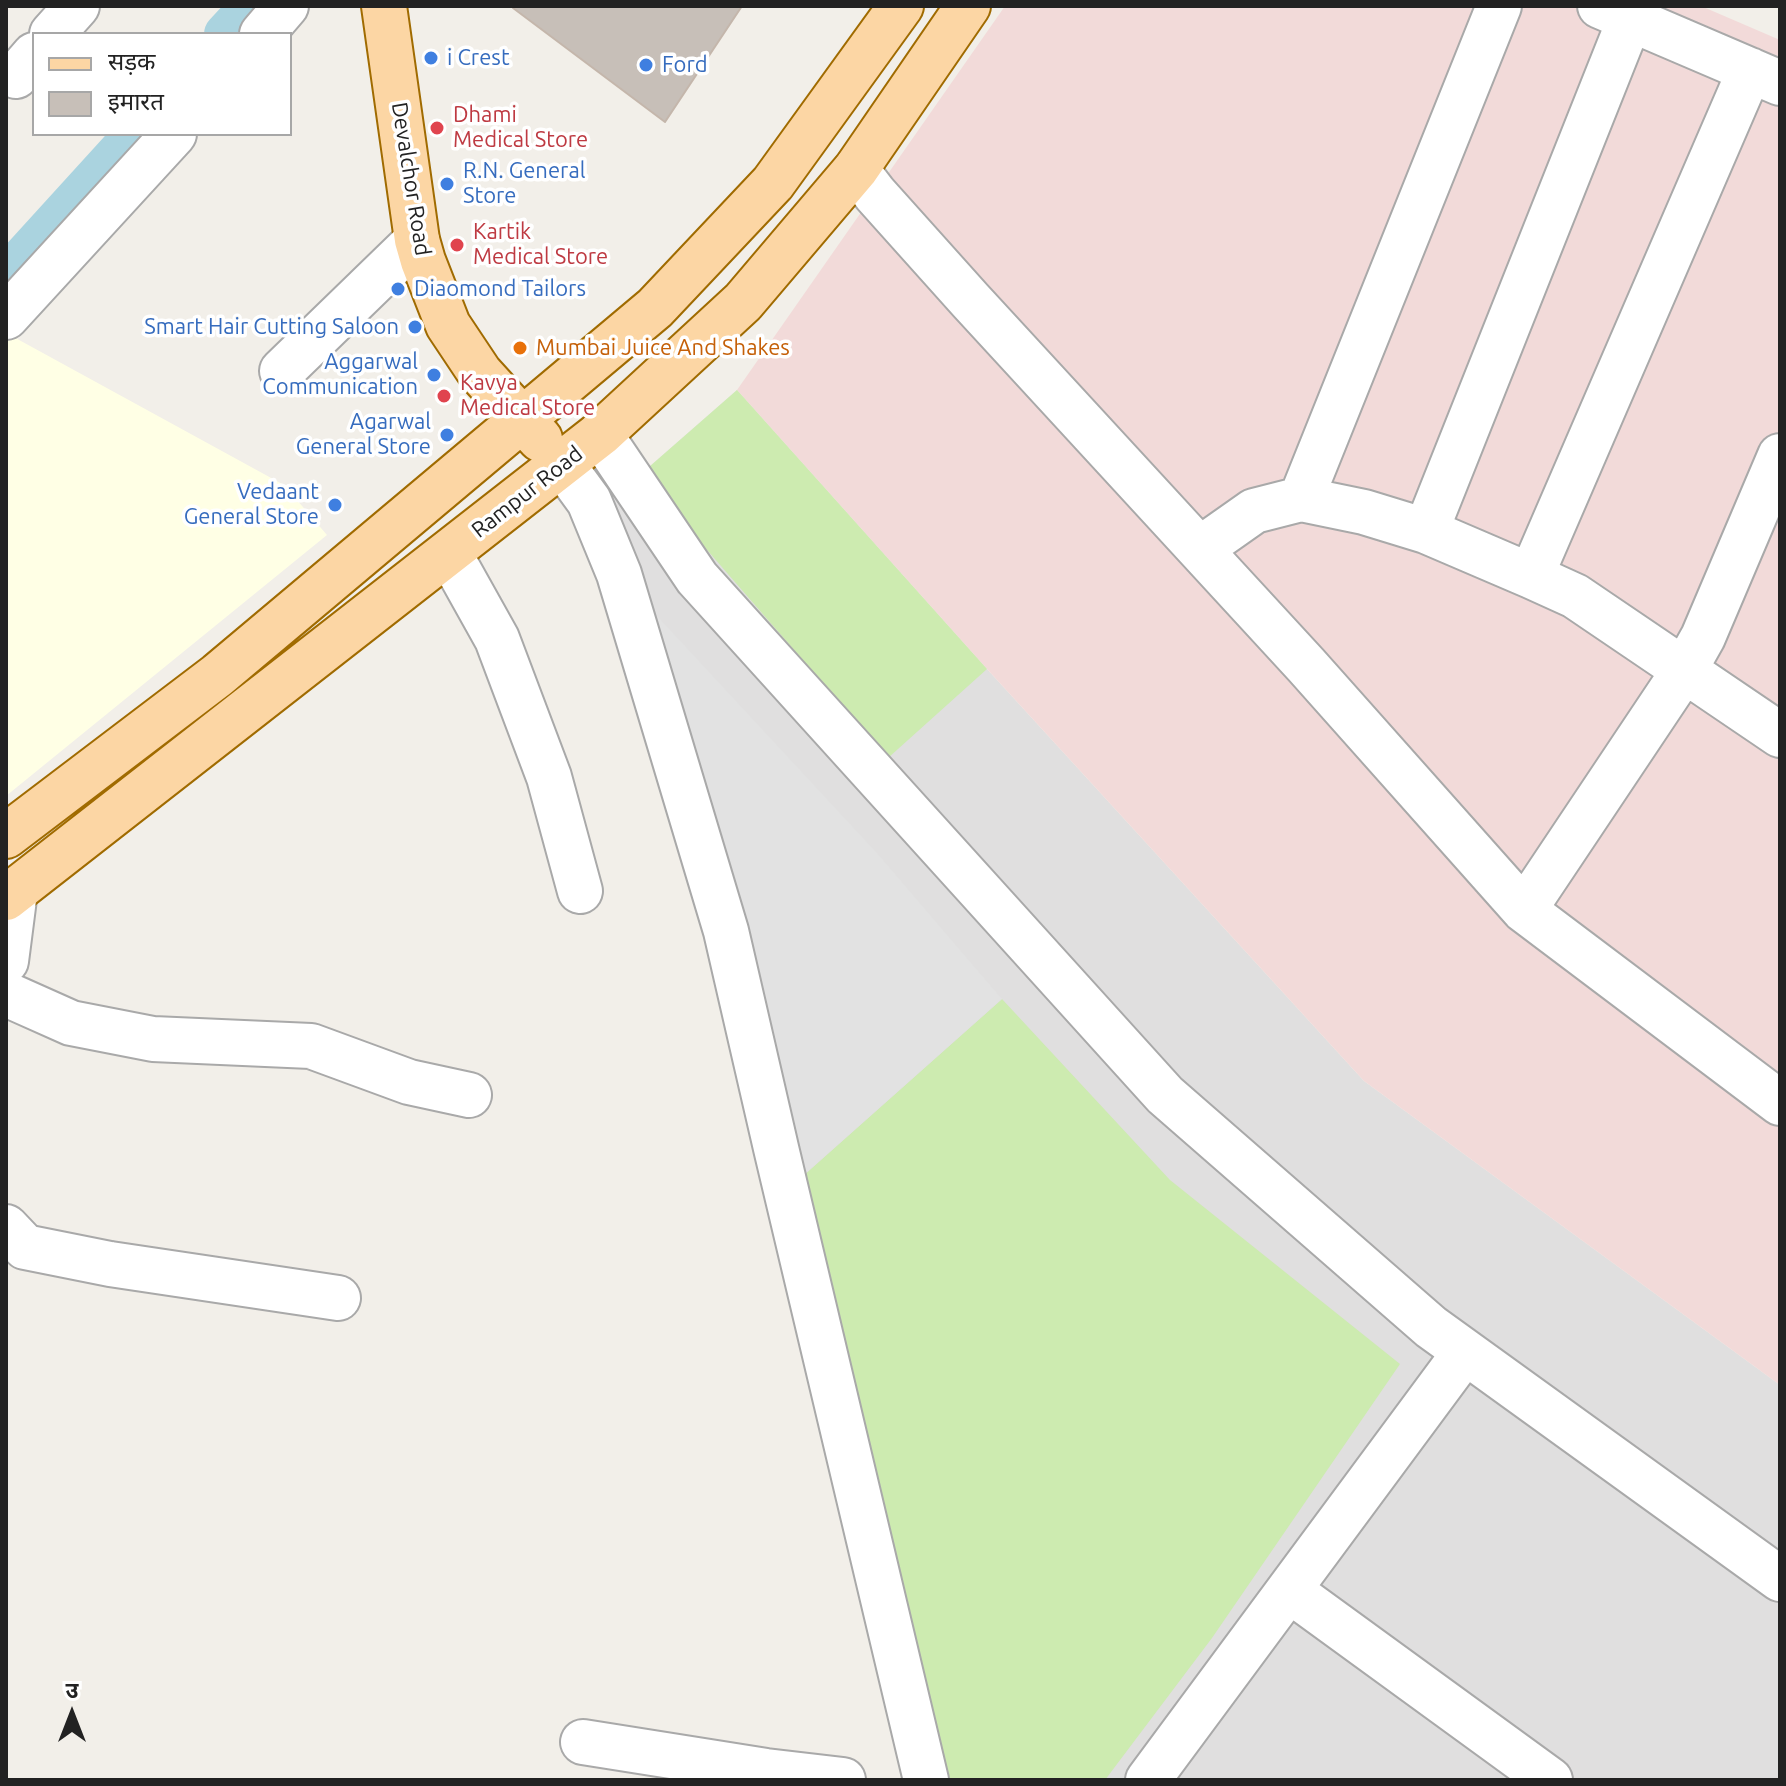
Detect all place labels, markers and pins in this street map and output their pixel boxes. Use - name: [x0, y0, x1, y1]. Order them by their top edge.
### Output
- place label: i Crest: [447, 45, 510, 71]
- marker: i Crest: [422, 49, 440, 67]
- place label: Ford: [662, 52, 708, 78]
- marker: Ford: [637, 56, 655, 74]
- place label: Dhami Medical Store: [453, 102, 588, 154]
- marker: Dhami Medical Store: [428, 119, 446, 137]
- place label: R.N. General Store: [463, 158, 585, 210]
- marker: R.N. General Store: [438, 175, 456, 193]
- place label: Kartik Medical Store: [473, 219, 608, 270]
- marker: Kartik Medical Store: [448, 236, 466, 254]
- place label: Diaomond Tailors: [414, 276, 586, 302]
- marker: Diaomond Tailors: [389, 280, 407, 298]
- place label: Smart Hair Cutting Saloon: [144, 314, 399, 340]
- marker: Smart Hair Cutting Saloon: [406, 318, 424, 336]
- place label: Mumbai Juice And Shakes: [536, 335, 790, 361]
- marker: Mumbai Juice And Shakes: [511, 339, 529, 357]
- place label: Aggarwal Communication: [262, 349, 418, 400]
- marker: Aggarwal Communication: [425, 366, 443, 384]
- place label: Kavya Medical Store: [460, 370, 595, 422]
- marker: Kavya Medical Store: [435, 387, 453, 405]
- place label: Agarwal General Store: [296, 409, 431, 460]
- marker: Agarwal General Store: [438, 426, 456, 444]
- place label: Vedaant General Store: [184, 479, 319, 530]
- marker: Vedaant General Store: [326, 496, 344, 514]

